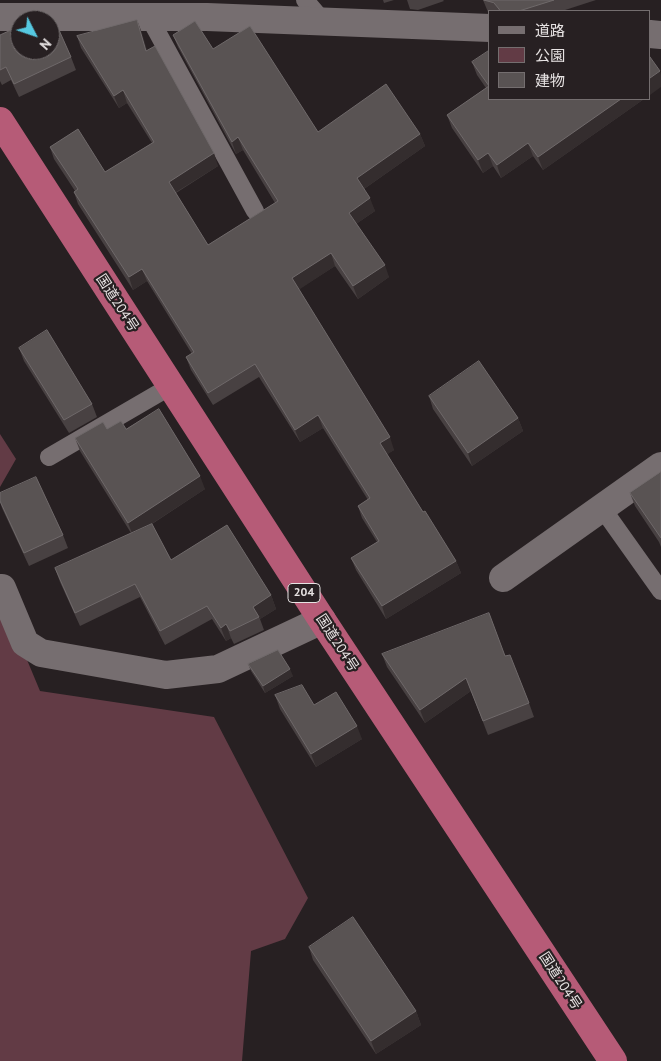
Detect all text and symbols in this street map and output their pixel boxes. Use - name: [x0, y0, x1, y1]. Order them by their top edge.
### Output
- north arrow: [10, 10, 60, 60]
- legend: [488, 10, 651, 100]
- text: 道路: [535, 21, 565, 40]
- text: N: [36, 35, 55, 54]
- text: 公園: [535, 46, 565, 65]
- text: 建物: [535, 71, 565, 90]
- street label: 国道204号: [92, 271, 142, 335]
- road number: 204: [288, 584, 320, 602]
- street label: 国道204号: [312, 611, 362, 675]
- street label: 国道204号: [535, 949, 585, 1013]

